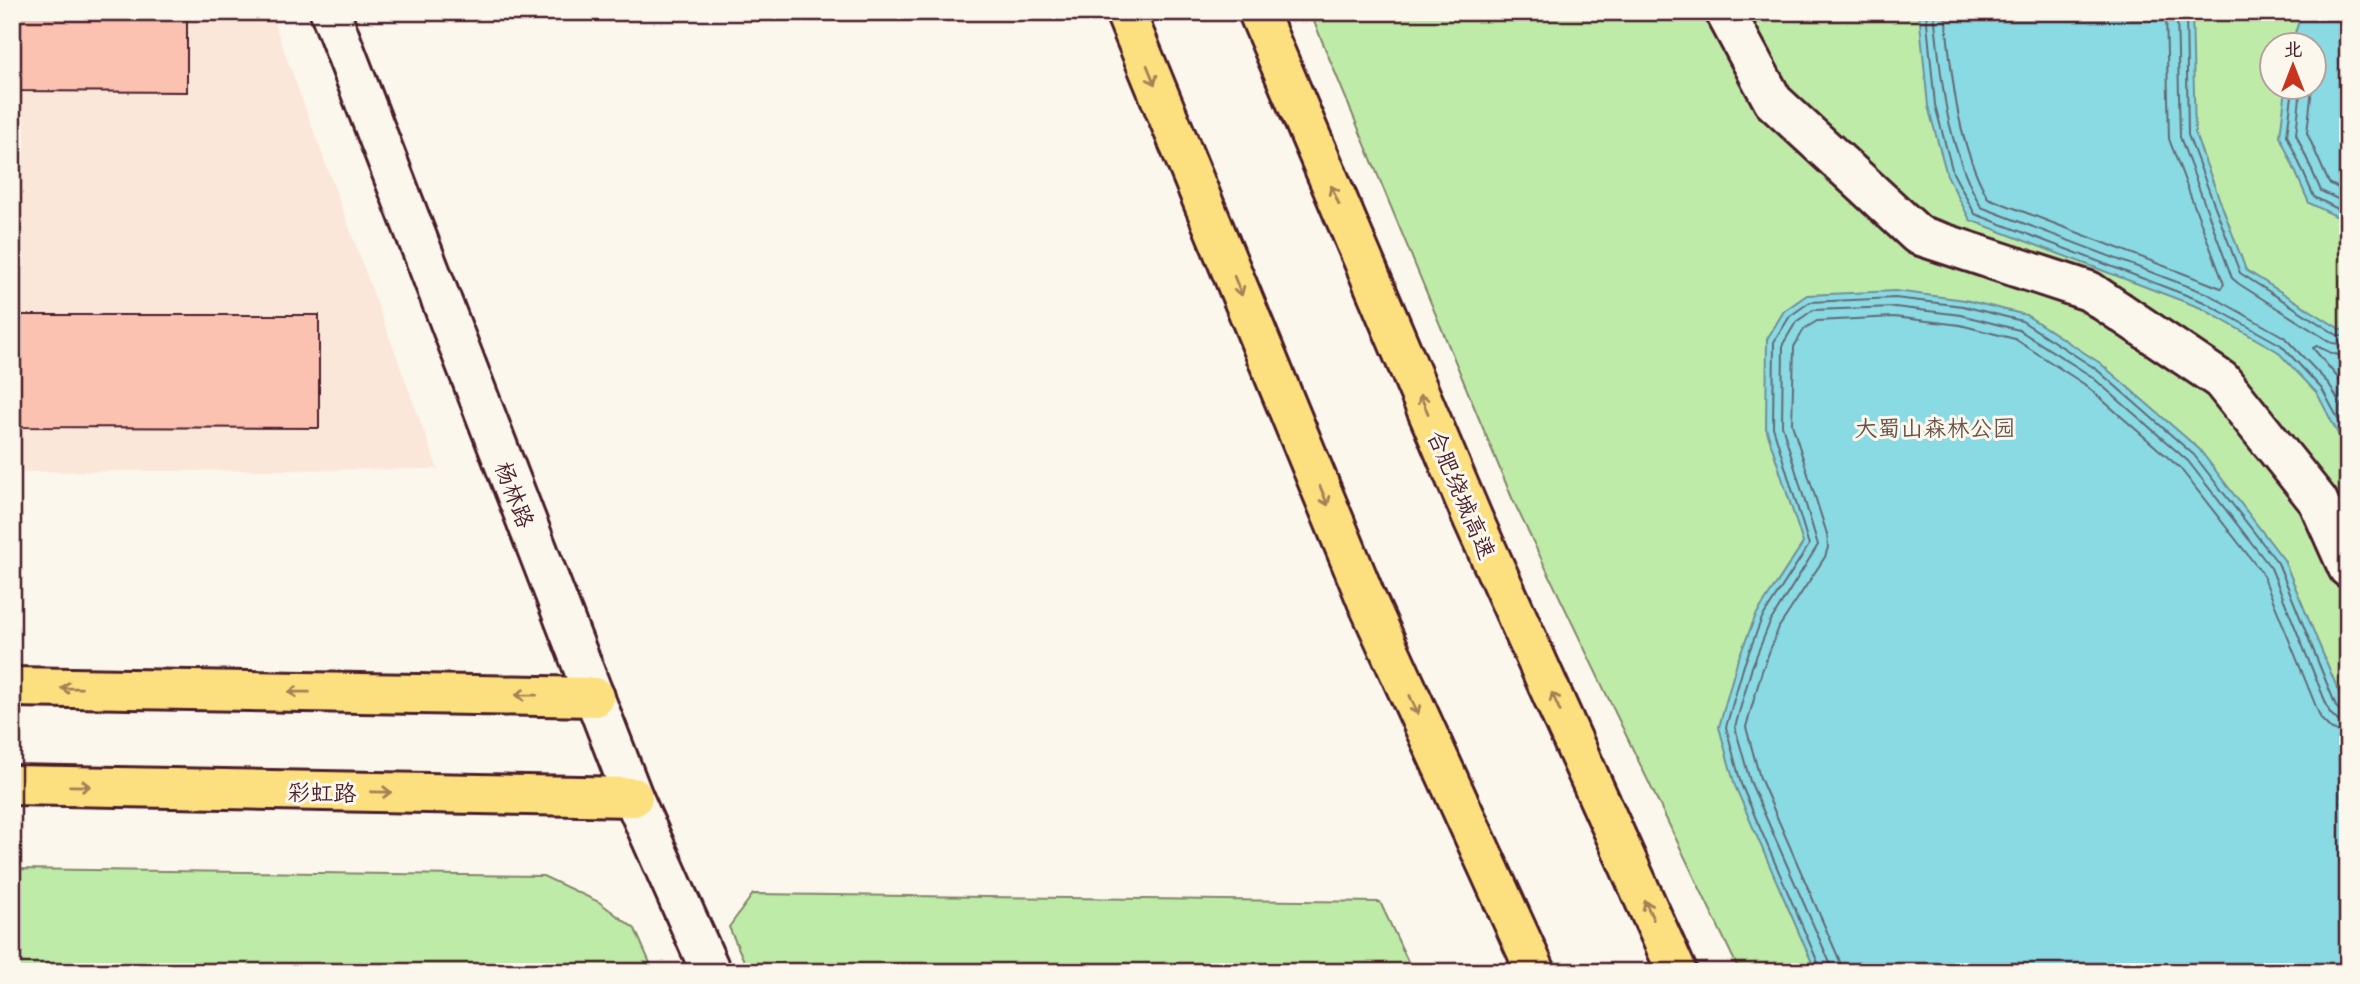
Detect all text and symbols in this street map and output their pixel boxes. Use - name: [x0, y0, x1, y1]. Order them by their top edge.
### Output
- north arrow: [2258, 32, 2328, 102]
- text: 北: [2283, 34, 2303, 62]
- one-way arrow: [1146, 64, 1159, 86]
- one-way arrow: [1328, 185, 1341, 206]
- one-way arrow: [1232, 275, 1245, 296]
- one-way arrow: [1417, 394, 1430, 416]
- park label: 大蜀山森林公园: [1855, 409, 2016, 444]
- street label: 合肥绕城高速: [1420, 424, 1506, 564]
- street label: 杨林路: [487, 456, 545, 532]
- one-way arrow: [1318, 485, 1331, 507]
- one-way arrow: [60, 681, 83, 695]
- one-way arrow: [288, 685, 311, 699]
- one-way arrow: [515, 689, 538, 702]
- one-way arrow: [1549, 692, 1562, 713]
- one-way arrow: [1408, 694, 1422, 715]
- street label: 彩虹路: [287, 773, 357, 809]
- one-way arrow: [69, 779, 92, 793]
- one-way arrow: [370, 785, 393, 799]
- one-way arrow: [1642, 899, 1655, 921]

